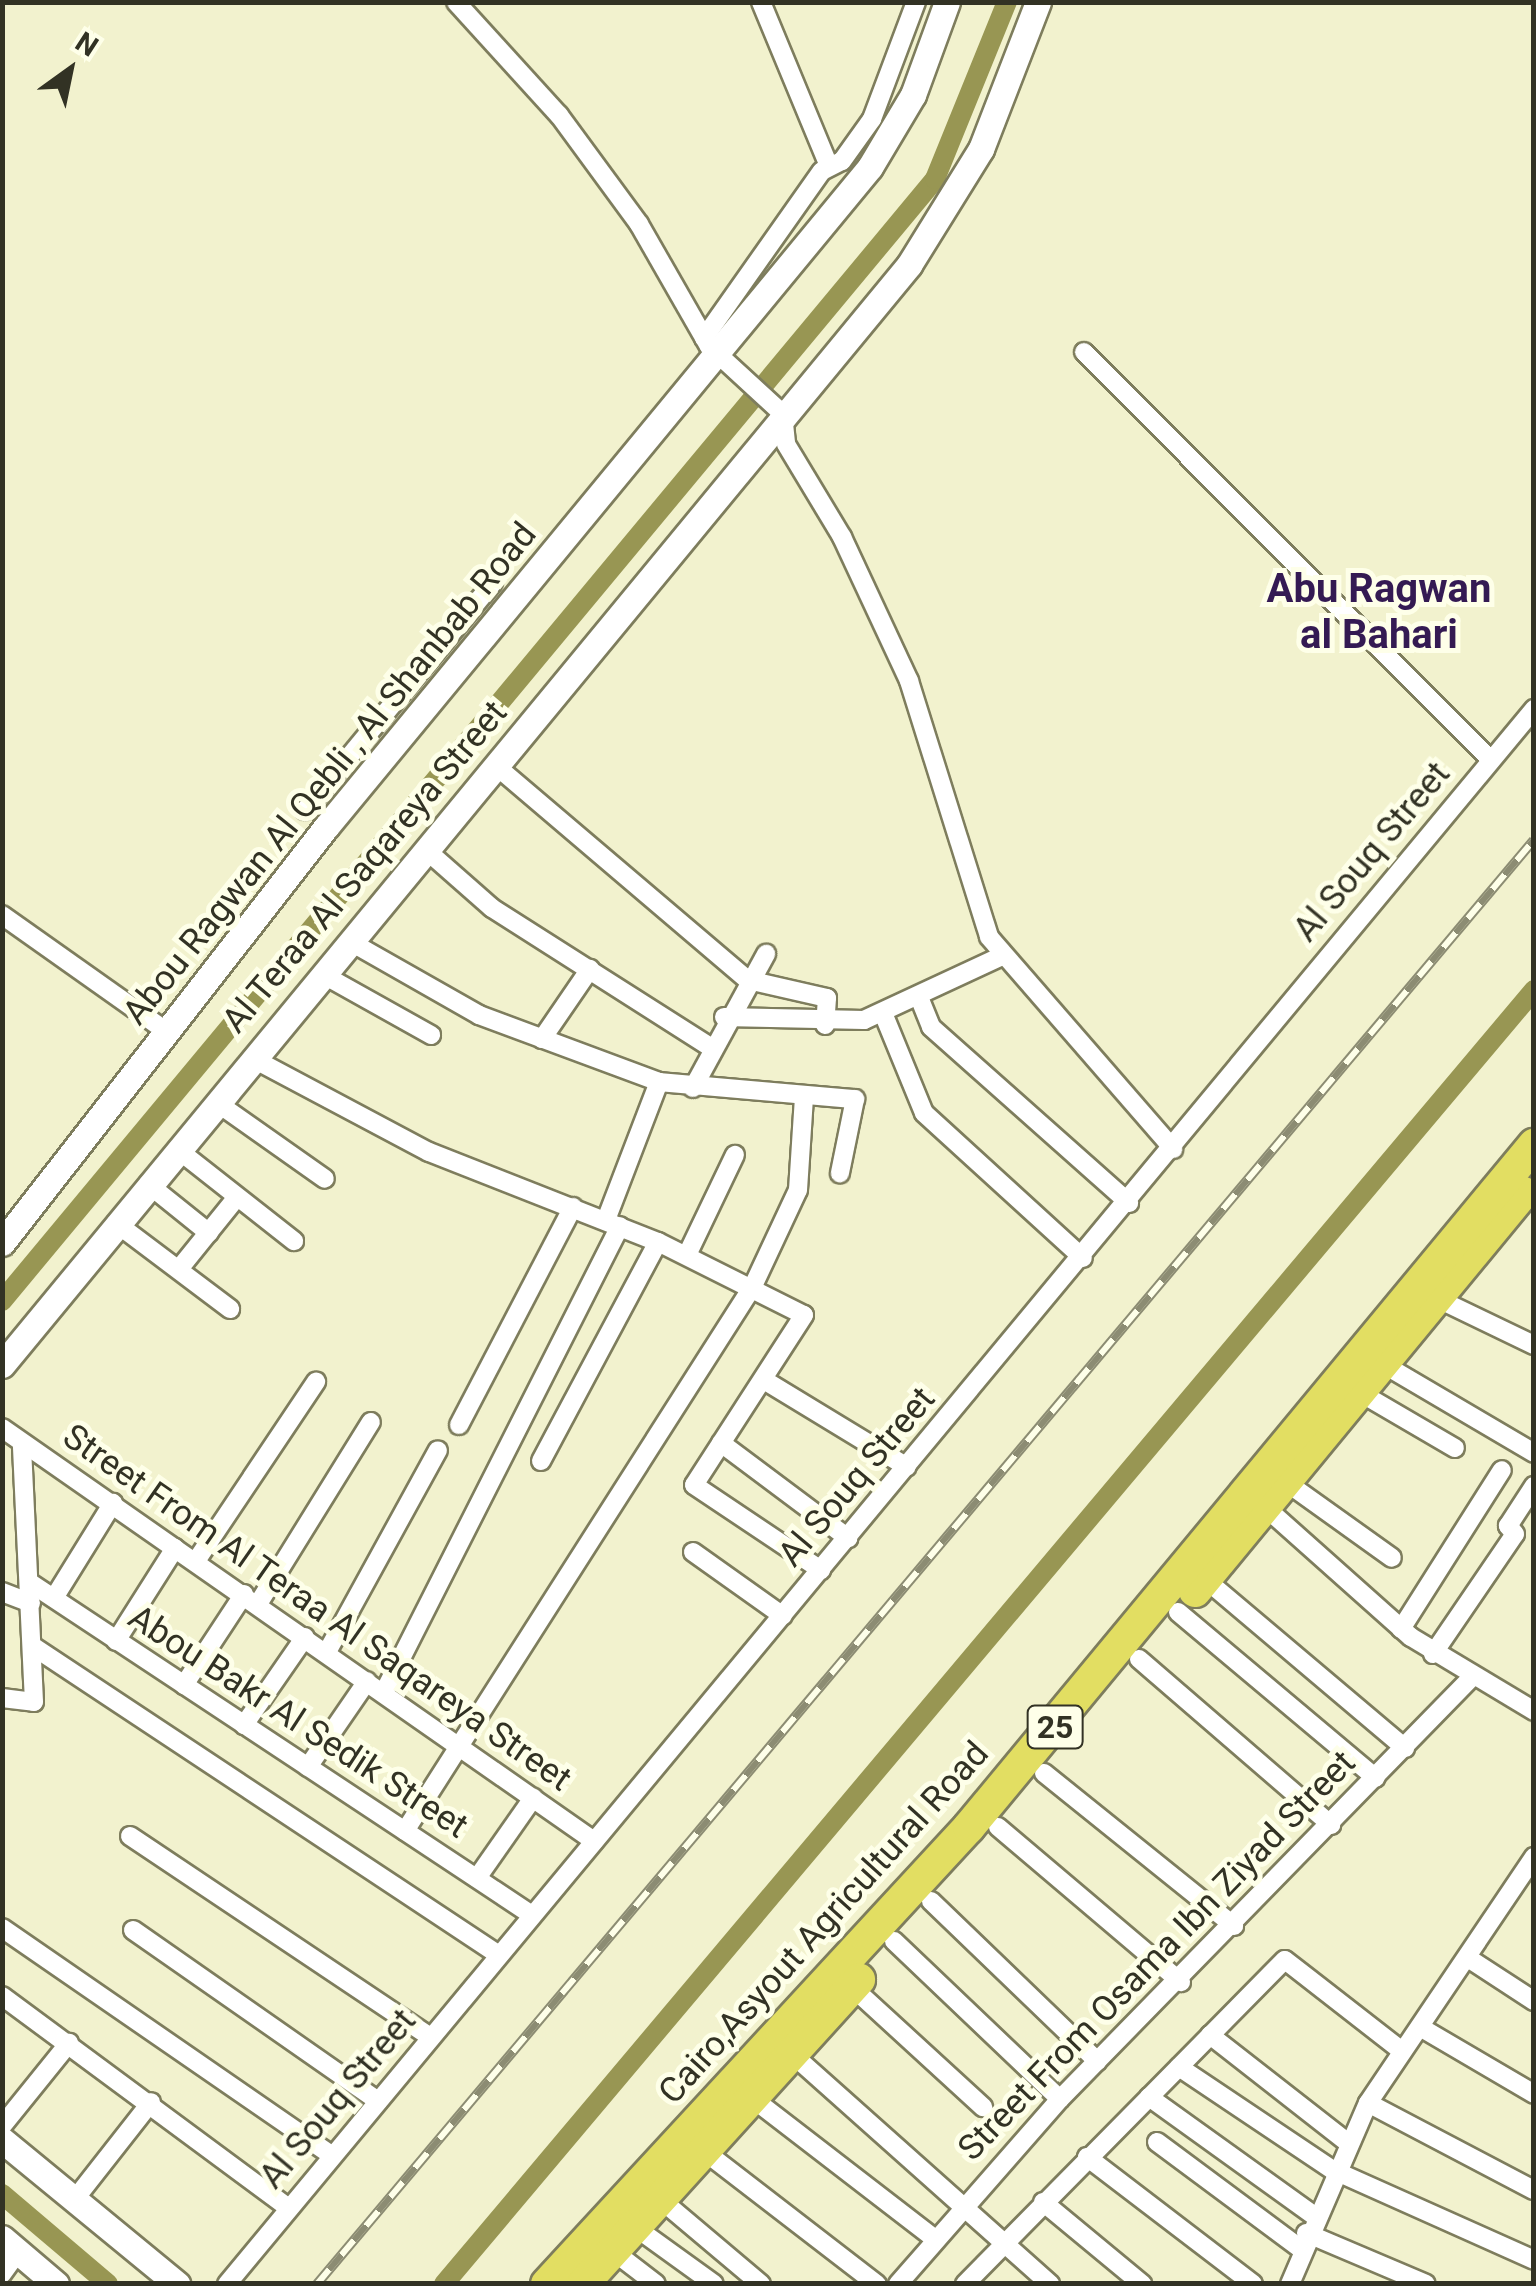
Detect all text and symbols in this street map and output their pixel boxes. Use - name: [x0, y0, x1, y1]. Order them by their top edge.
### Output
- north arrow: [20, 20, 120, 120]
- text: N: [69, 25, 104, 64]
- street label: Abou Ragwan Al Qebli , Al Shanbab Road: [114, 515, 546, 1033]
- district label: Abu Ragwan al Bahari: [1267, 565, 1491, 659]
- street label: Al Teraa Al Saqareya Street: [214, 692, 516, 1042]
- street label: Al Souq Street: [1285, 754, 1459, 950]
- street label: Al Souq Street: [770, 1379, 944, 1575]
- street label: Street From Al Teraa Al Saqareya Street: [55, 1415, 579, 1801]
- street label: Abou Bakr Al Sedik Street: [121, 1597, 475, 1847]
- road number: 25: [1025, 1700, 1085, 1754]
- street label: Cairo,Asyout Agricultural Road: [650, 1733, 998, 2113]
- street label: Street From Osama Ibn Ziyad Street: [950, 1742, 1364, 2170]
- street label: Al Souq Street: [251, 2001, 425, 2197]

